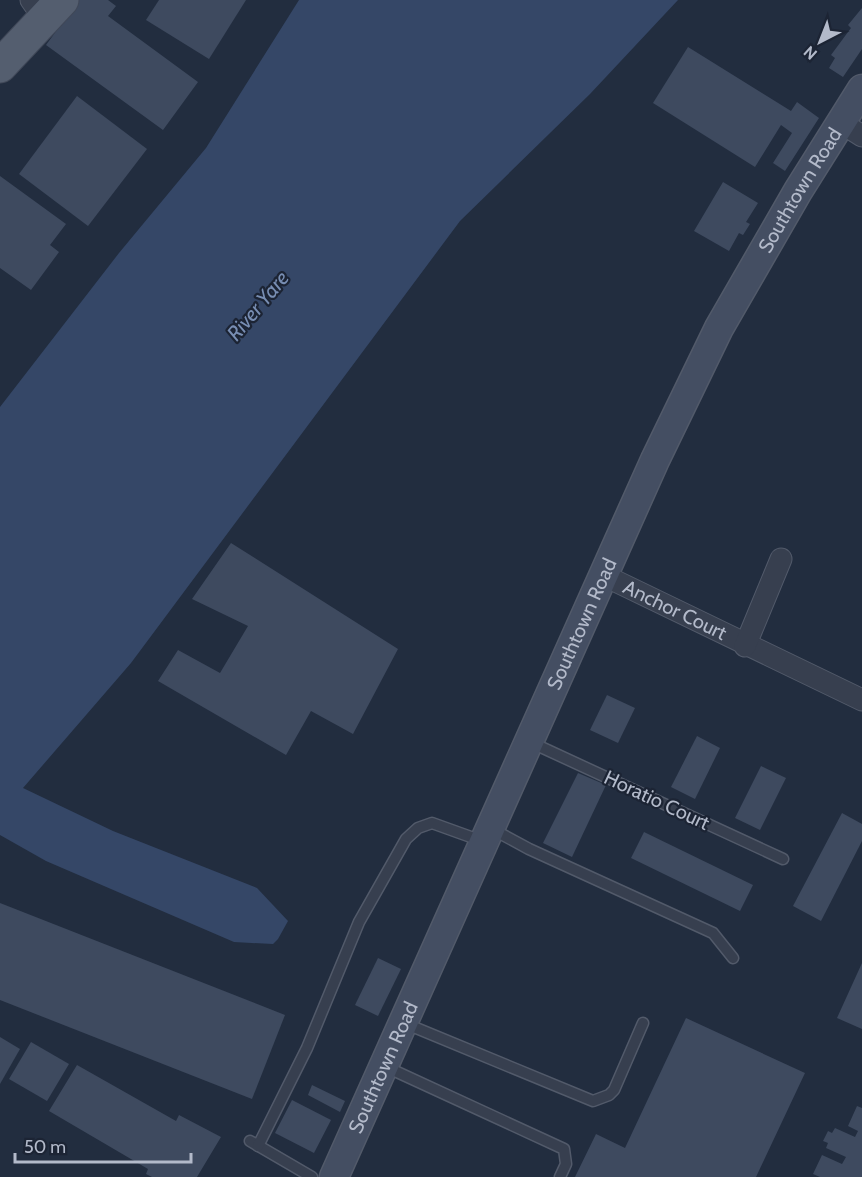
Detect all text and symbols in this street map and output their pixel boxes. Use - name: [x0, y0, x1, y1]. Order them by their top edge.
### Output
- north arrow: [790, 12, 850, 72]
- text: N: [800, 42, 821, 64]
- street label: Southtown Road: [753, 123, 847, 257]
- water label: River Yare: [221, 266, 294, 345]
- street label: Southtown Road: [542, 554, 622, 694]
- street label: Anchor Court: [619, 575, 731, 645]
- street label: Horatio Court: [601, 765, 714, 835]
- street label: Southtown Road: [343, 998, 423, 1137]
- scale bar: [15, 1126, 190, 1164]
- text: 50 m: [24, 1136, 66, 1158]

